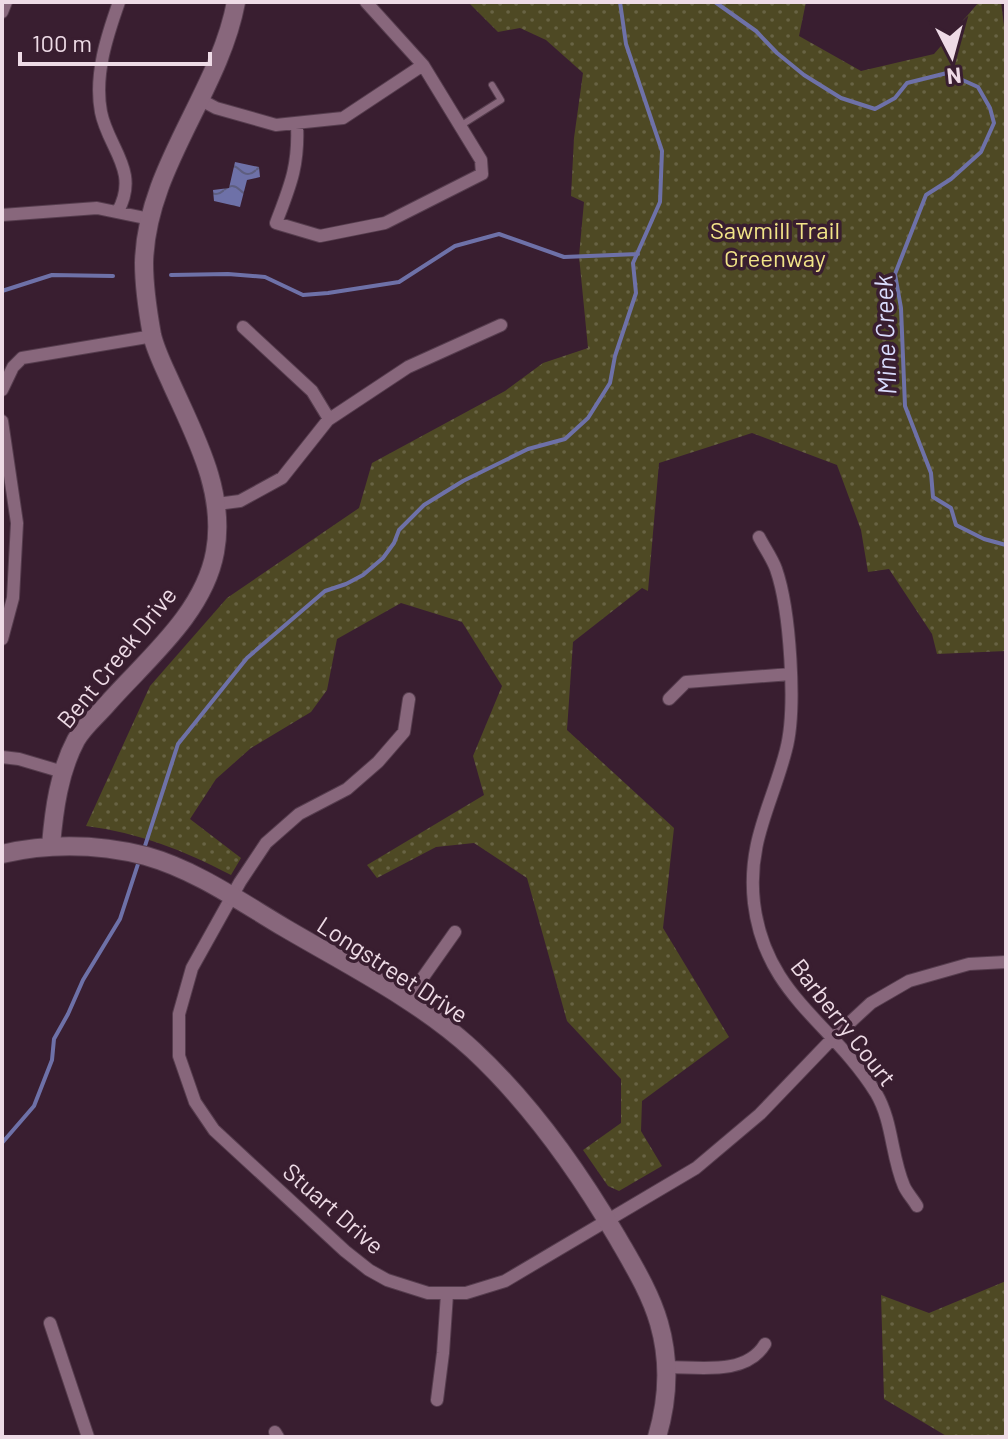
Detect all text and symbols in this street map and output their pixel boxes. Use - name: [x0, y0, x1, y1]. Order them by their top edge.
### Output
- scale bar: [20, 16, 210, 66]
- north arrow: [912, 16, 992, 96]
- text: 100 m: [32, 28, 92, 57]
- text: N: [946, 63, 963, 91]
- park label: Sawmill Trail Greenway: [710, 215, 840, 272]
- water label: Mine Creek: [866, 274, 902, 396]
- street label: Bent Creek Drive: [50, 580, 182, 734]
- street label: Longstreet Drive: [312, 910, 474, 1028]
- street label: Barberry Court: [785, 952, 903, 1092]
- street label: Stuart Drive: [278, 1156, 390, 1260]

